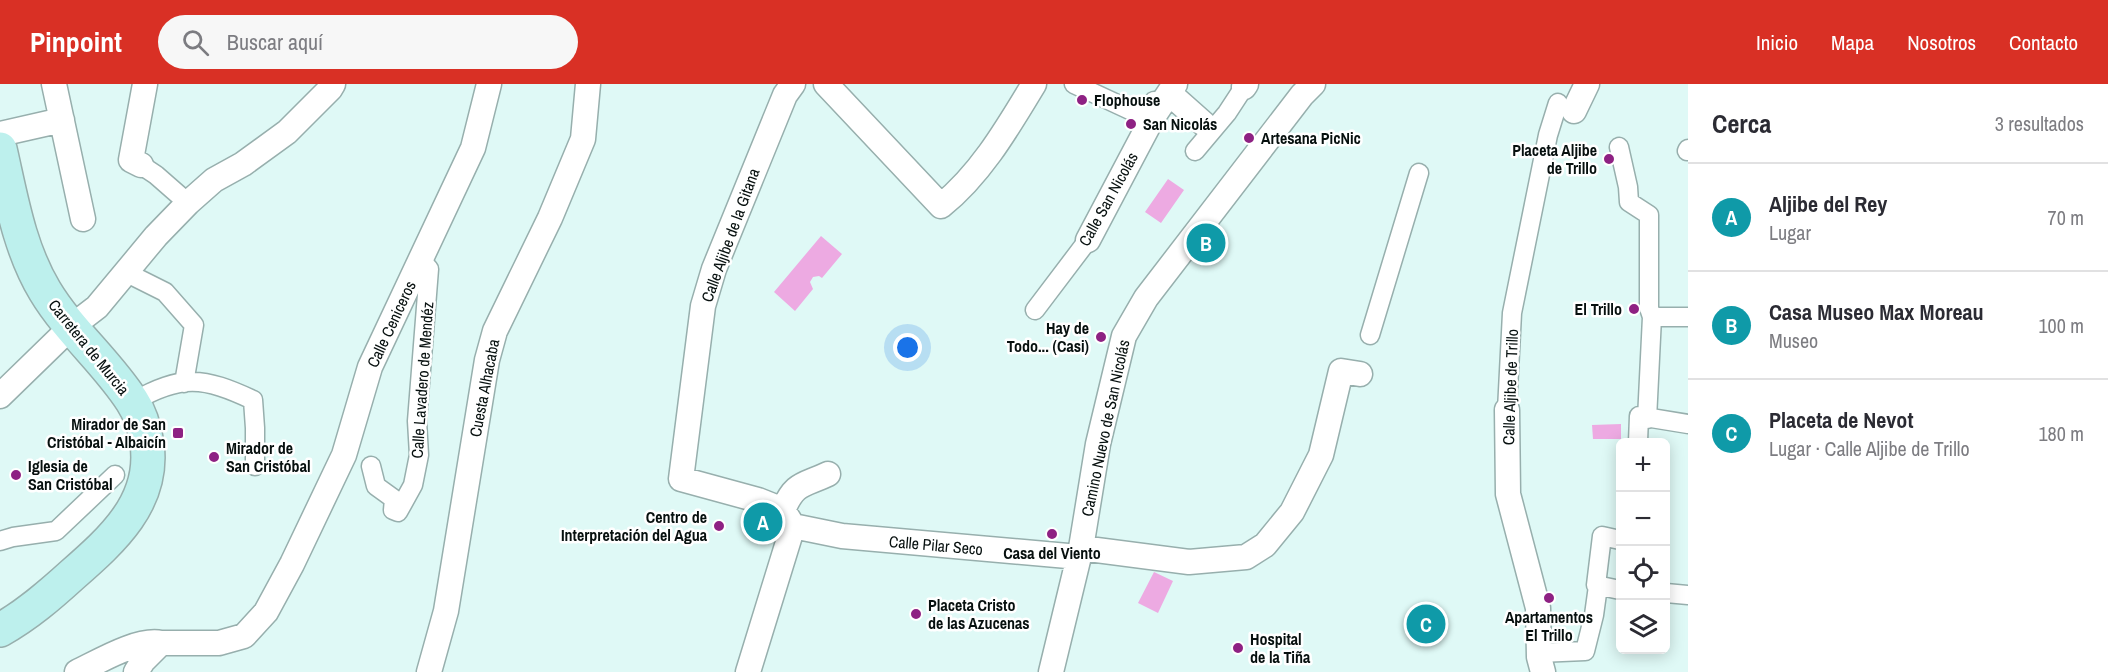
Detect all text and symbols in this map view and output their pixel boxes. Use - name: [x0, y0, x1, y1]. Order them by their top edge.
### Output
- search box: [158, 15, 578, 69]
- text: Pinpoint: [30, 23, 122, 61]
- icon: search: [179, 26, 212, 59]
- text: Buscar aquí: [227, 27, 323, 57]
- text: Inicio: [1756, 28, 1798, 57]
- text: Mapa: [1831, 28, 1874, 57]
- text: Nosotros: [1907, 28, 1976, 57]
- text: Contacto: [2009, 28, 2078, 57]
- place label: Flophouse: [1094, 89, 1160, 111]
- marker: Flophouse: [1075, 93, 1089, 107]
- text: Cerca: [1712, 106, 1771, 141]
- text: 3 resultados: [1995, 110, 2084, 137]
- place label: San Nicolás: [1143, 113, 1217, 135]
- marker: San Nicolás: [1124, 117, 1138, 131]
- place label: Artesana PicNic: [1261, 127, 1361, 149]
- marker: Artesana PicNic: [1242, 131, 1256, 145]
- place label: Placeta Aljibe de Trillo: [1512, 139, 1597, 179]
- street label: Calle San Nicolás: [1073, 148, 1143, 250]
- marker: Placeta Aljibe de Trillo: [1602, 152, 1616, 166]
- street label: Calle Aljibe de la Gitana: [696, 164, 765, 305]
- text: Aljibe del Rey: [1769, 189, 1887, 219]
- text: A: [1726, 204, 1737, 231]
- text: 70 m: [2048, 204, 2084, 231]
- text: Lugar: [1769, 219, 1811, 246]
- pin: B: [1186, 220, 1226, 266]
- street label: Calle Ceniceros: [361, 277, 421, 371]
- street label: Carretera de Murcia: [44, 294, 135, 400]
- text: Casa Museo Max Moreau: [1769, 297, 1984, 327]
- place label: El Trillo: [1575, 298, 1622, 320]
- street label: Calle Lavadero de Mendéz: [406, 301, 438, 459]
- marker: El Trillo: [1627, 302, 1641, 316]
- text: B: [1726, 312, 1737, 339]
- text: 100 m: [2038, 312, 2084, 339]
- place label: Hay de Todo... (Casi): [1007, 317, 1089, 357]
- text: Museo: [1769, 327, 1818, 354]
- street label: Calle Aljibe de Trillo: [1497, 329, 1523, 445]
- marker: Hay de Todo... (Casi): [1094, 330, 1108, 344]
- your location: [893, 333, 922, 362]
- street label: Cuesta Alhacaba: [464, 337, 504, 439]
- street label: Camino Nuevo de San Nicolás: [1076, 338, 1134, 518]
- text: Placeta de Nevot: [1769, 405, 1913, 435]
- place label: Mirador de San Cristóbal - Albaicín: [47, 413, 166, 453]
- text: C: [1726, 420, 1737, 447]
- text: 180 m: [2038, 420, 2084, 447]
- marker: Mirador de San Cristóbal - Albaicín: [171, 426, 185, 440]
- text: Lugar · Calle Aljibe de Trillo: [1769, 435, 1970, 462]
- place label: Mirador de San Cristóbal: [226, 437, 311, 477]
- map controls: [1616, 438, 1670, 654]
- button: +: [1616, 438, 1670, 492]
- marker: Mirador de San Cristóbal: [207, 450, 221, 464]
- place label: Iglesia de San Cristóbal: [28, 455, 113, 495]
- marker: Iglesia de San Cristóbal: [9, 468, 23, 482]
- button: −: [1616, 492, 1670, 546]
- pin: A: [744, 500, 783, 544]
- place label: Centro de Interpretación del Agua: [561, 506, 708, 546]
- marker: Centro de Interpretación del Agua: [712, 519, 726, 533]
- marker: Casa del Viento: [1045, 527, 1059, 541]
- street label: Calle Pilar Seco: [888, 530, 984, 560]
- place label: Casa del Viento: [1003, 542, 1101, 564]
- button: locate: [1616, 546, 1670, 600]
- marker: Apartamentos El Trillo: [1542, 591, 1556, 605]
- place label: Placeta Cristo de las Azucenas: [928, 594, 1030, 634]
- button: layers: [1616, 600, 1670, 654]
- pin: C: [1406, 602, 1446, 646]
- place label: Apartamentos El Trillo: [1505, 606, 1593, 646]
- marker: Placeta Cristo de las Azucenas: [909, 607, 923, 621]
- place label: Hospital de la Tiña: [1250, 628, 1311, 668]
- marker: Hospital de la Tiña: [1231, 641, 1245, 655]

